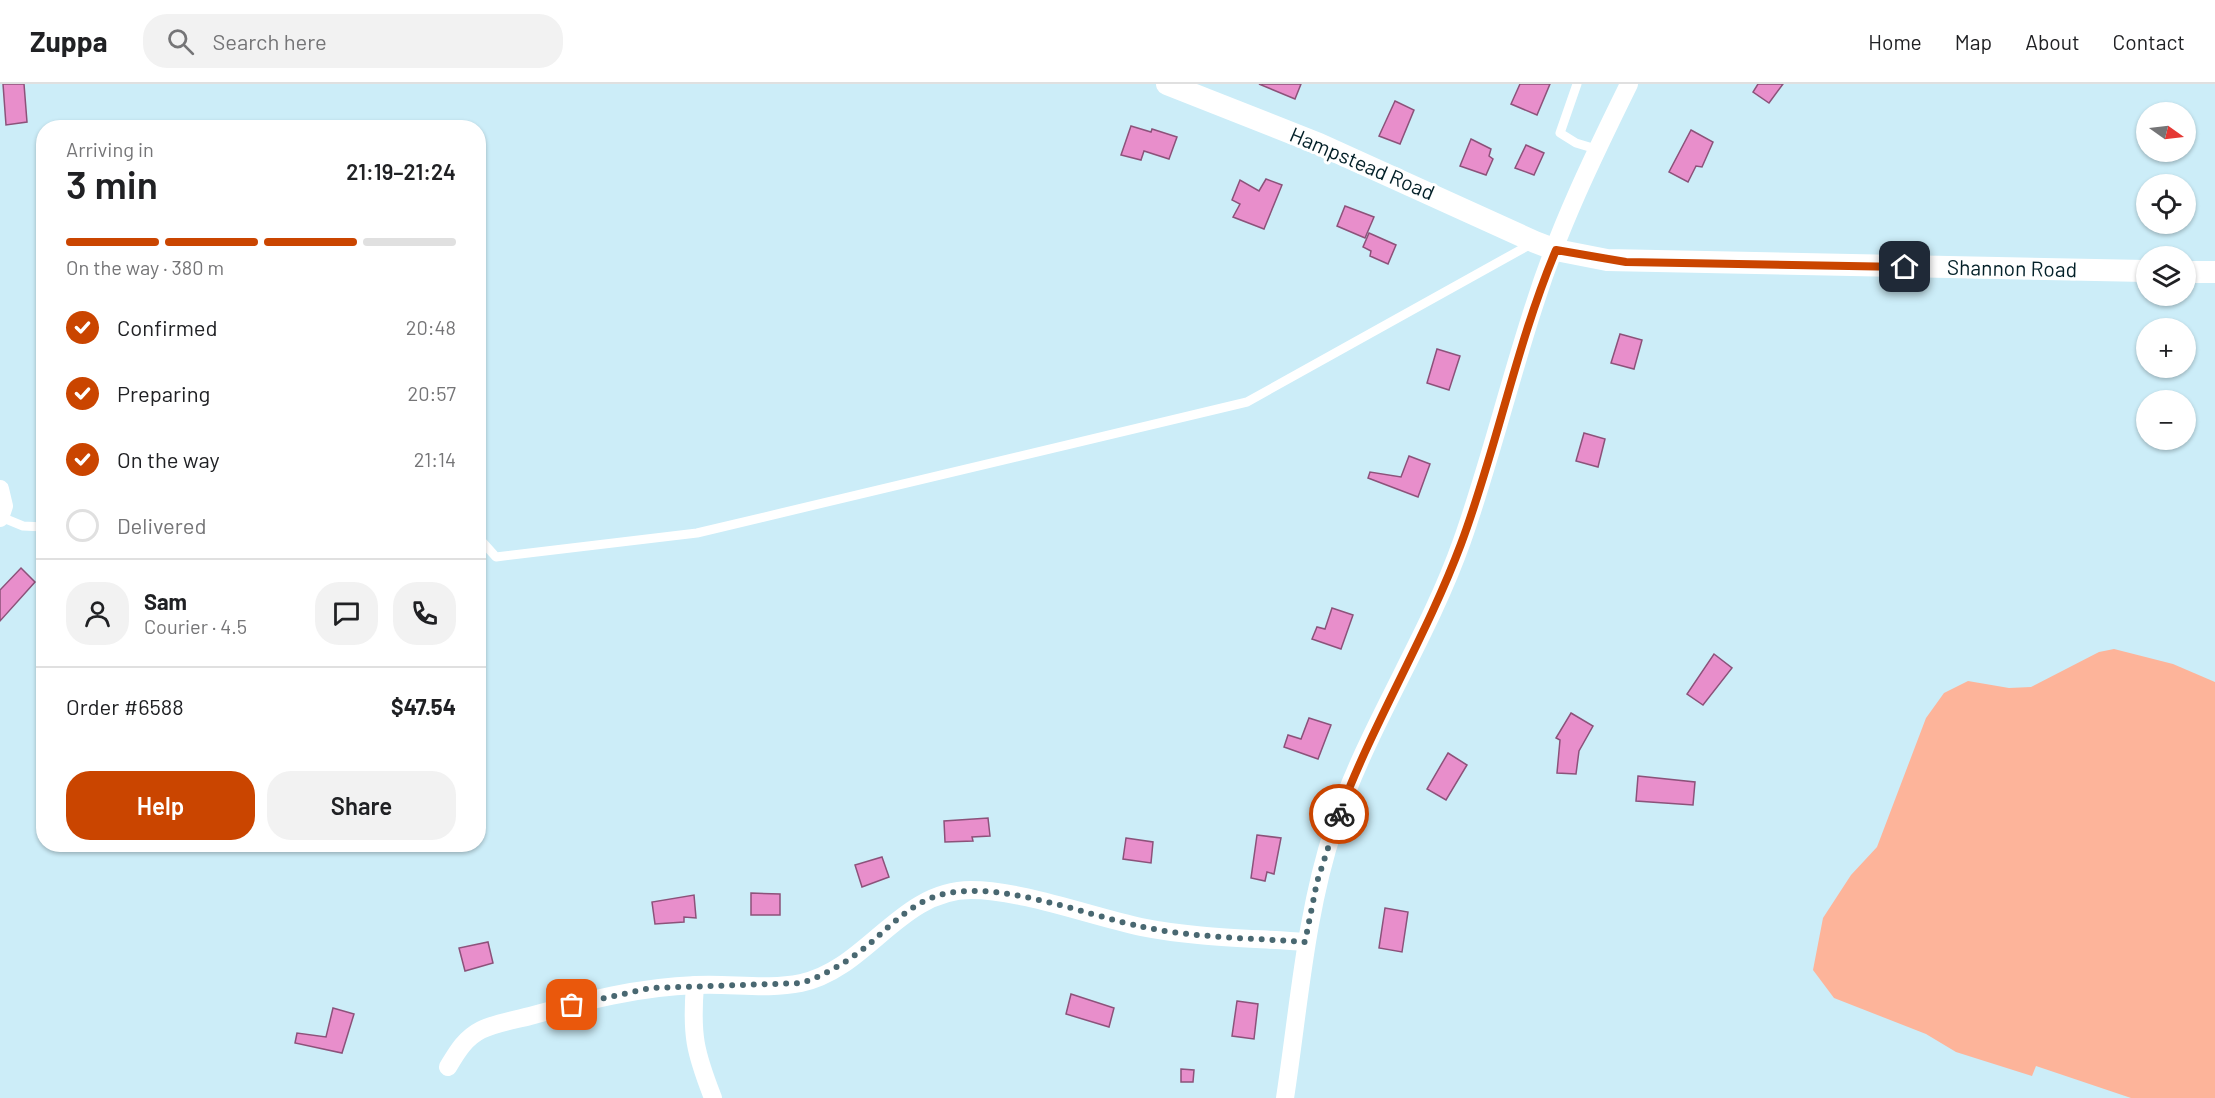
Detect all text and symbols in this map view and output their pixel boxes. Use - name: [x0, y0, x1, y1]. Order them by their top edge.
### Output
- search box: [143, 14, 563, 68]
- text: Zuppa: [30, 24, 107, 58]
- icon: search: [164, 25, 197, 58]
- text: Search here: [212, 28, 327, 54]
- text: Home: [1868, 29, 1922, 54]
- text: Map: [1955, 29, 1992, 54]
- text: About: [2025, 29, 2080, 54]
- text: Contact: [2113, 29, 2185, 54]
- north arrow: [2136, 102, 2196, 162]
- map controls: [2136, 102, 2196, 450]
- street label: Hampstead Road: [1286, 121, 1439, 204]
- text: Arriving in: [66, 137, 154, 161]
- text: 21:19–21:24: [346, 158, 456, 184]
- text: 3 min: [66, 160, 158, 207]
- button: locate: [2136, 174, 2196, 234]
- pin: [1879, 241, 1930, 292]
- button: layers: [2136, 246, 2196, 306]
- icon: home: [1888, 250, 1921, 283]
- street label: Shannon Road: [1947, 254, 2077, 281]
- text: On the way · 380 m: [66, 255, 224, 279]
- icon: check: [66, 311, 99, 344]
- text: Confirmed: [117, 314, 217, 340]
- text: 20:48: [406, 315, 456, 339]
- button: +: [2136, 318, 2196, 378]
- icon: check: [66, 377, 99, 410]
- text: Preparing: [117, 380, 210, 406]
- text: 20:57: [407, 381, 456, 405]
- button: −: [2136, 390, 2196, 450]
- icon: check: [66, 443, 99, 476]
- text: On the way: [117, 446, 220, 472]
- text: 21:14: [414, 447, 456, 471]
- text: Delivered: [117, 512, 206, 538]
- button: person: [66, 582, 129, 645]
- button: chat: [315, 582, 378, 645]
- button: phone: [393, 582, 456, 645]
- text: Sam: [144, 588, 187, 614]
- text: Courier · 4.5: [144, 614, 247, 638]
- text: Order #6588: [66, 693, 184, 719]
- text: $47.54: [391, 693, 456, 719]
- button: Help: [66, 771, 255, 840]
- button: Share: [267, 771, 456, 840]
- courier: [1309, 784, 1369, 844]
- icon: bike: [1323, 798, 1356, 831]
- pin: [546, 979, 597, 1030]
- icon: bag: [555, 988, 588, 1021]

